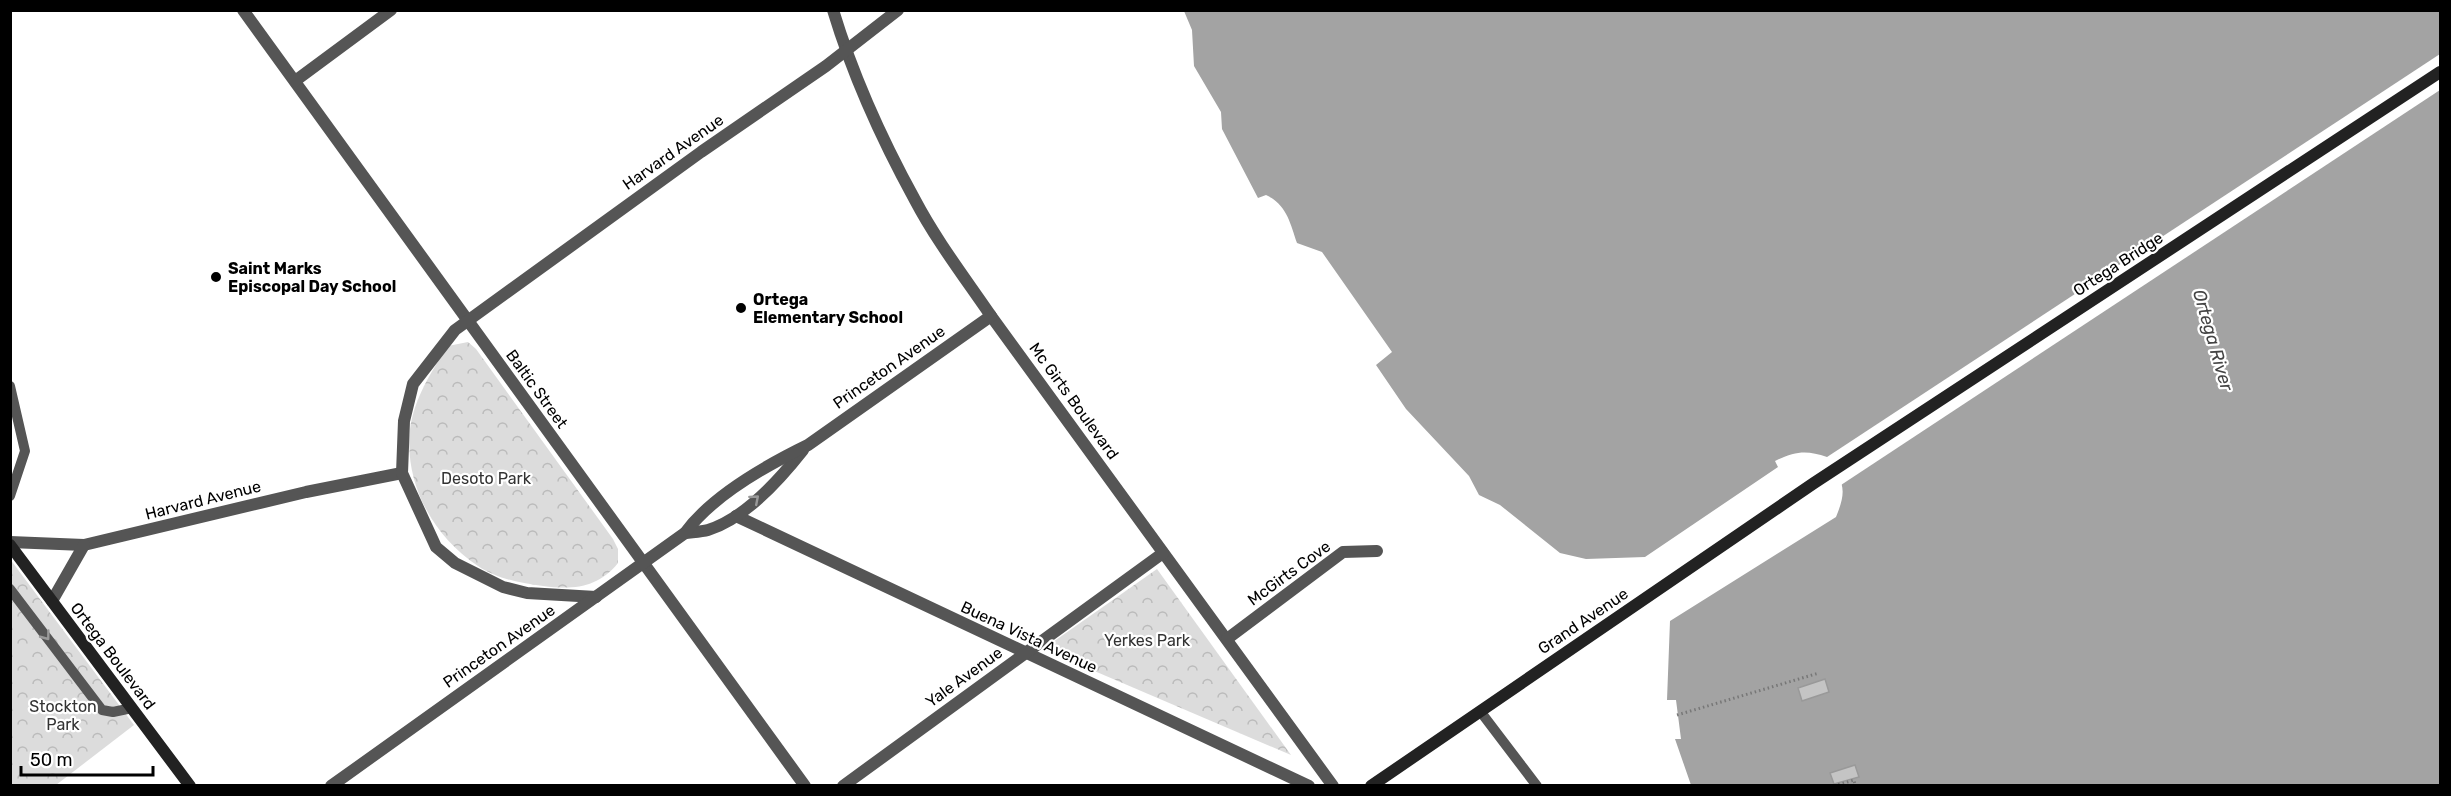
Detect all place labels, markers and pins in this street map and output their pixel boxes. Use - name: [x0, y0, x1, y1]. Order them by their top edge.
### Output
- place label: Saint Marks Episcopal Day School: [228, 259, 396, 296]
- marker: Saint Marks Episcopal Day School: [209, 270, 223, 284]
- place label: Ortega Elementary School: [753, 290, 903, 327]
- marker: Ortega Elementary School: [734, 301, 748, 315]

